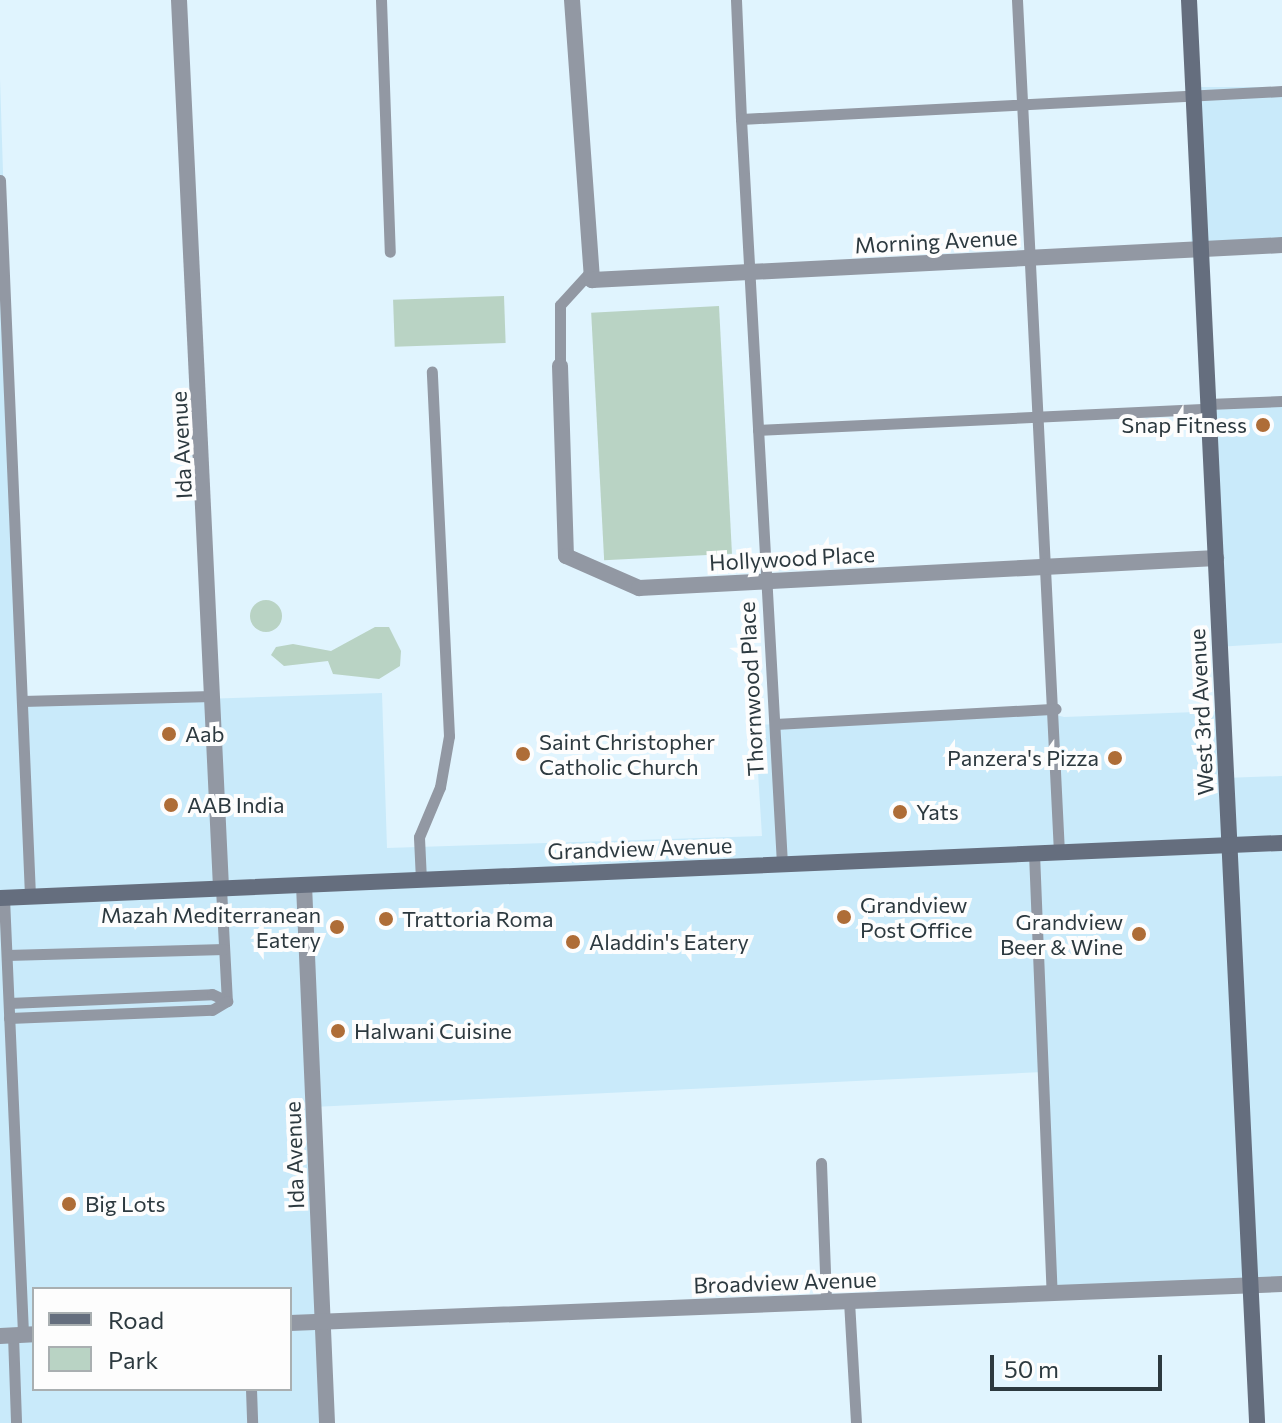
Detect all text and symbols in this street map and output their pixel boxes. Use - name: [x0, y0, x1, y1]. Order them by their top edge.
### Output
- street label: Morning Avenue: [854, 224, 1018, 258]
- street label: Ida Avenue: [165, 390, 197, 500]
- place label: Snap Fitness: [1121, 412, 1247, 438]
- marker: Snap Fitness: [1254, 416, 1272, 434]
- street label: Hollywood Place: [708, 540, 876, 576]
- street label: Thornwood Place: [733, 601, 769, 777]
- street label: West 3rd Avenue: [1183, 628, 1219, 796]
- place label: Aab: [185, 721, 224, 747]
- marker: Aab: [160, 725, 178, 743]
- place label: Saint Christopher Catholic Church: [539, 728, 715, 780]
- marker: Saint Christopher Catholic Church: [514, 745, 532, 763]
- place label: Panzera's Pizza: [947, 745, 1099, 771]
- marker: Panzera's Pizza: [1106, 749, 1124, 767]
- place label: AAB India: [187, 792, 284, 818]
- marker: AAB India: [162, 796, 180, 814]
- place label: Yats: [916, 799, 959, 825]
- marker: Yats: [891, 803, 909, 821]
- street label: Grandview Avenue: [547, 832, 733, 864]
- place label: Grandview Post Office: [860, 891, 973, 942]
- place label: Mazah Mediterranean Eatery: [101, 901, 321, 952]
- place label: Trattoria Roma: [402, 906, 553, 932]
- marker: Grandview Post Office: [835, 908, 853, 926]
- place label: Grandview Beer & Wine: [1000, 908, 1123, 960]
- marker: Trattoria Roma: [377, 910, 395, 928]
- marker: Mazah Mediterranean Eatery: [328, 918, 346, 936]
- marker: Grandview Beer & Wine: [1130, 925, 1148, 943]
- place label: Aladdin's Eatery: [589, 929, 749, 955]
- marker: Aladdin's Eatery: [564, 933, 582, 951]
- place label: Halwani Cuisine: [354, 1018, 512, 1044]
- marker: Halwani Cuisine: [329, 1022, 347, 1040]
- street label: Ida Avenue: [279, 1101, 309, 1209]
- place label: Big Lots: [85, 1191, 166, 1217]
- marker: Big Lots: [60, 1195, 78, 1213]
- street label: Broadview Avenue: [693, 1266, 877, 1298]
- legend: [32, 1287, 292, 1391]
- text: Road: [108, 1305, 164, 1334]
- scale bar: [994, 1339, 1166, 1389]
- text: Park: [108, 1345, 158, 1374]
- text: 50 m: [1004, 1354, 1059, 1383]

